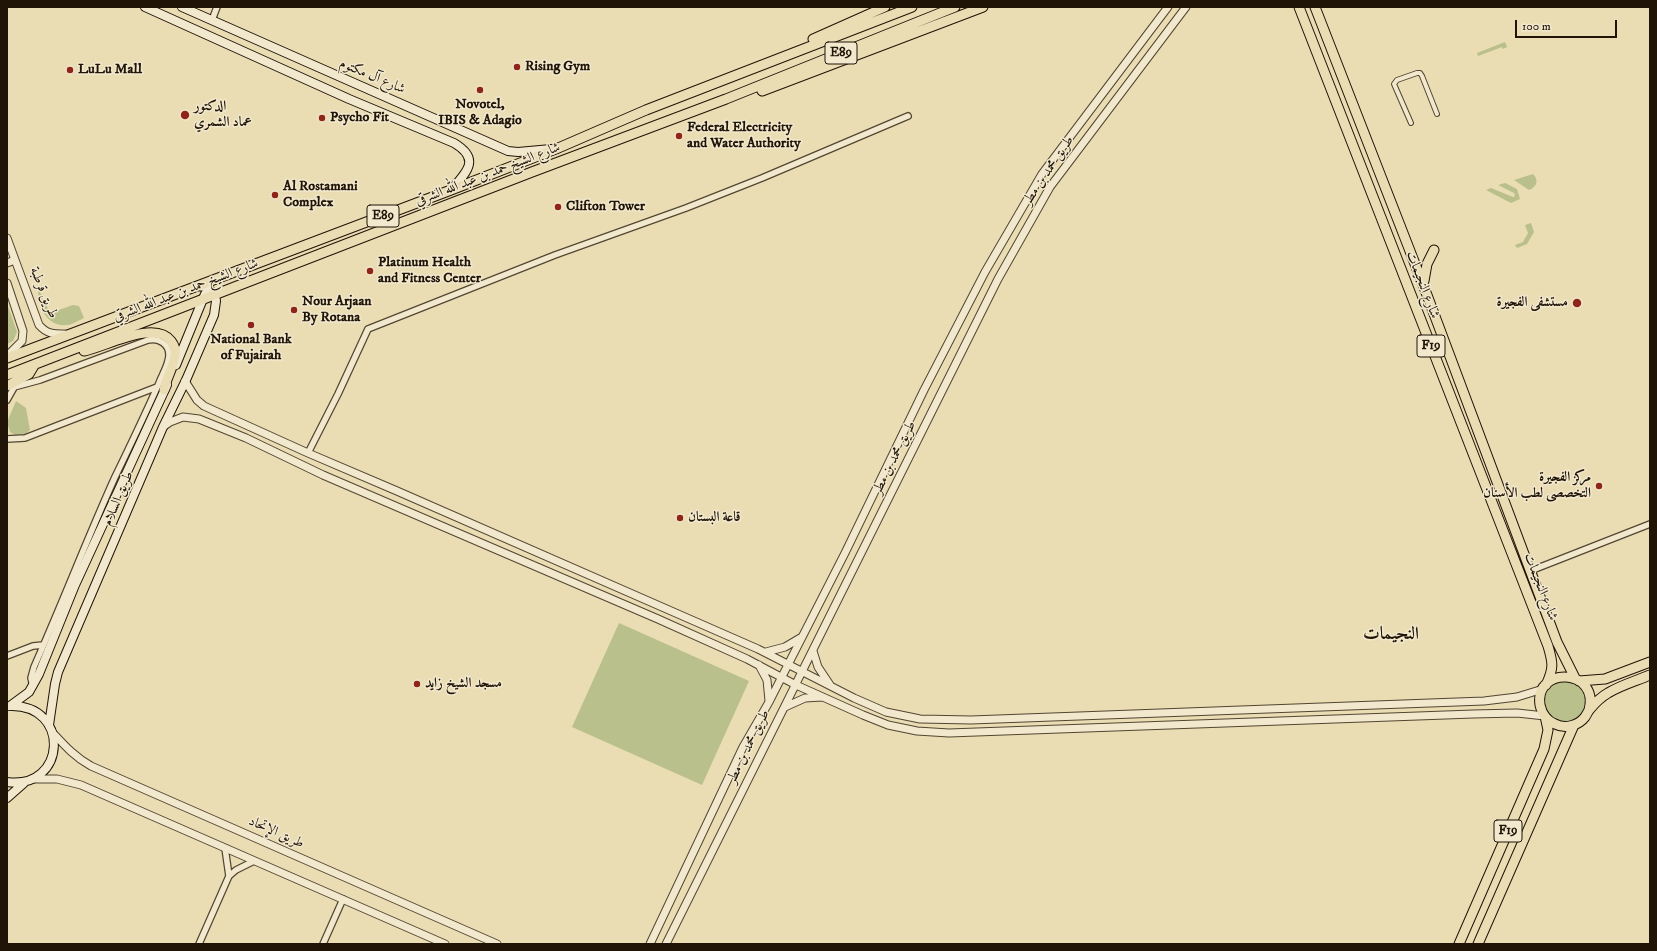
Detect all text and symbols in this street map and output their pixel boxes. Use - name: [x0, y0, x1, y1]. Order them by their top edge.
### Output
- scale bar: [1517, 12, 1619, 38]
- text: 100 m: [1522, 19, 1551, 34]
- road number: E89: [825, 42, 857, 64]
- street label: شارع آل مكتوم: [336, 56, 408, 98]
- place label: Rising Gym: [525, 59, 590, 75]
- place label: LuLu Mall: [78, 62, 142, 78]
- marker: Rising Gym: [512, 62, 522, 72]
- marker: LuLu Mall: [65, 65, 75, 75]
- marker: Novotel, IBIS & Adagio: [475, 85, 485, 95]
- place label: Novotel, IBIS & Adagio: [438, 97, 522, 130]
- place label: الدكتور عماد الشمري: [194, 99, 252, 132]
- marker: الدكتور عماد الشمري: [179, 109, 191, 121]
- place label: Psycho Fit: [330, 110, 389, 126]
- marker: Psycho Fit: [317, 113, 327, 123]
- place label: Federal Electricity and Water Authority: [687, 120, 801, 152]
- marker: Federal Electricity and Water Authority: [674, 131, 684, 141]
- street label: طريق محمد بن مطر: [1020, 133, 1078, 209]
- street label: شارع الشيخ حمد بن عبد الله الشرقي: [413, 140, 563, 210]
- place label: Al Rostamani Complex: [283, 179, 358, 212]
- marker: Al Rostamani Complex: [270, 190, 280, 200]
- place label: Clifton Tower: [566, 199, 645, 215]
- marker: Clifton Tower: [553, 202, 563, 212]
- road number: E89: [367, 205, 399, 227]
- street label: شارع النجيمات: [1401, 249, 1443, 321]
- place label: Platinum Health and Fitness Center: [378, 255, 481, 288]
- street label: شارع الشيخ حمد بن عبد الله الشرقي: [111, 256, 261, 326]
- street label: طريق قرطبة: [25, 265, 61, 321]
- marker: Platinum Health and Fitness Center: [365, 266, 375, 276]
- place label: Nour Arjaan By Rotana: [302, 294, 372, 326]
- place label: مستشفى الفجيرة: [1496, 295, 1568, 311]
- marker: مستشفى الفجيرة: [1571, 297, 1583, 309]
- marker: Nour Arjaan By Rotana: [289, 305, 299, 315]
- marker: National Bank of Fujairah: [246, 320, 256, 330]
- place label: National Bank of Fujairah: [210, 332, 292, 364]
- road number: F19: [1417, 335, 1445, 357]
- street label: طريق محمد بن مطر: [869, 419, 921, 497]
- street label: طريق السلام: [100, 469, 138, 529]
- place label: مركز الفجيرة التخصصى لطب الأسنان: [1483, 470, 1591, 502]
- marker: مركز الفجيرة التخصصى لطب الأسنان: [1594, 481, 1604, 491]
- place label: قاعة البستان: [688, 510, 741, 526]
- marker: قاعة البستان: [675, 513, 685, 523]
- street label: شارع النجيمات: [1519, 551, 1561, 623]
- district label: النجيمات: [1363, 624, 1419, 646]
- place label: مسجد الشيخ زايد: [425, 676, 502, 692]
- marker: مسجد الشيخ زايد: [412, 679, 422, 689]
- street label: طريق محمد بن مطر: [724, 707, 774, 787]
- street label: طريق اﻹتحاد: [246, 813, 306, 853]
- road number: F19: [1494, 820, 1522, 842]

